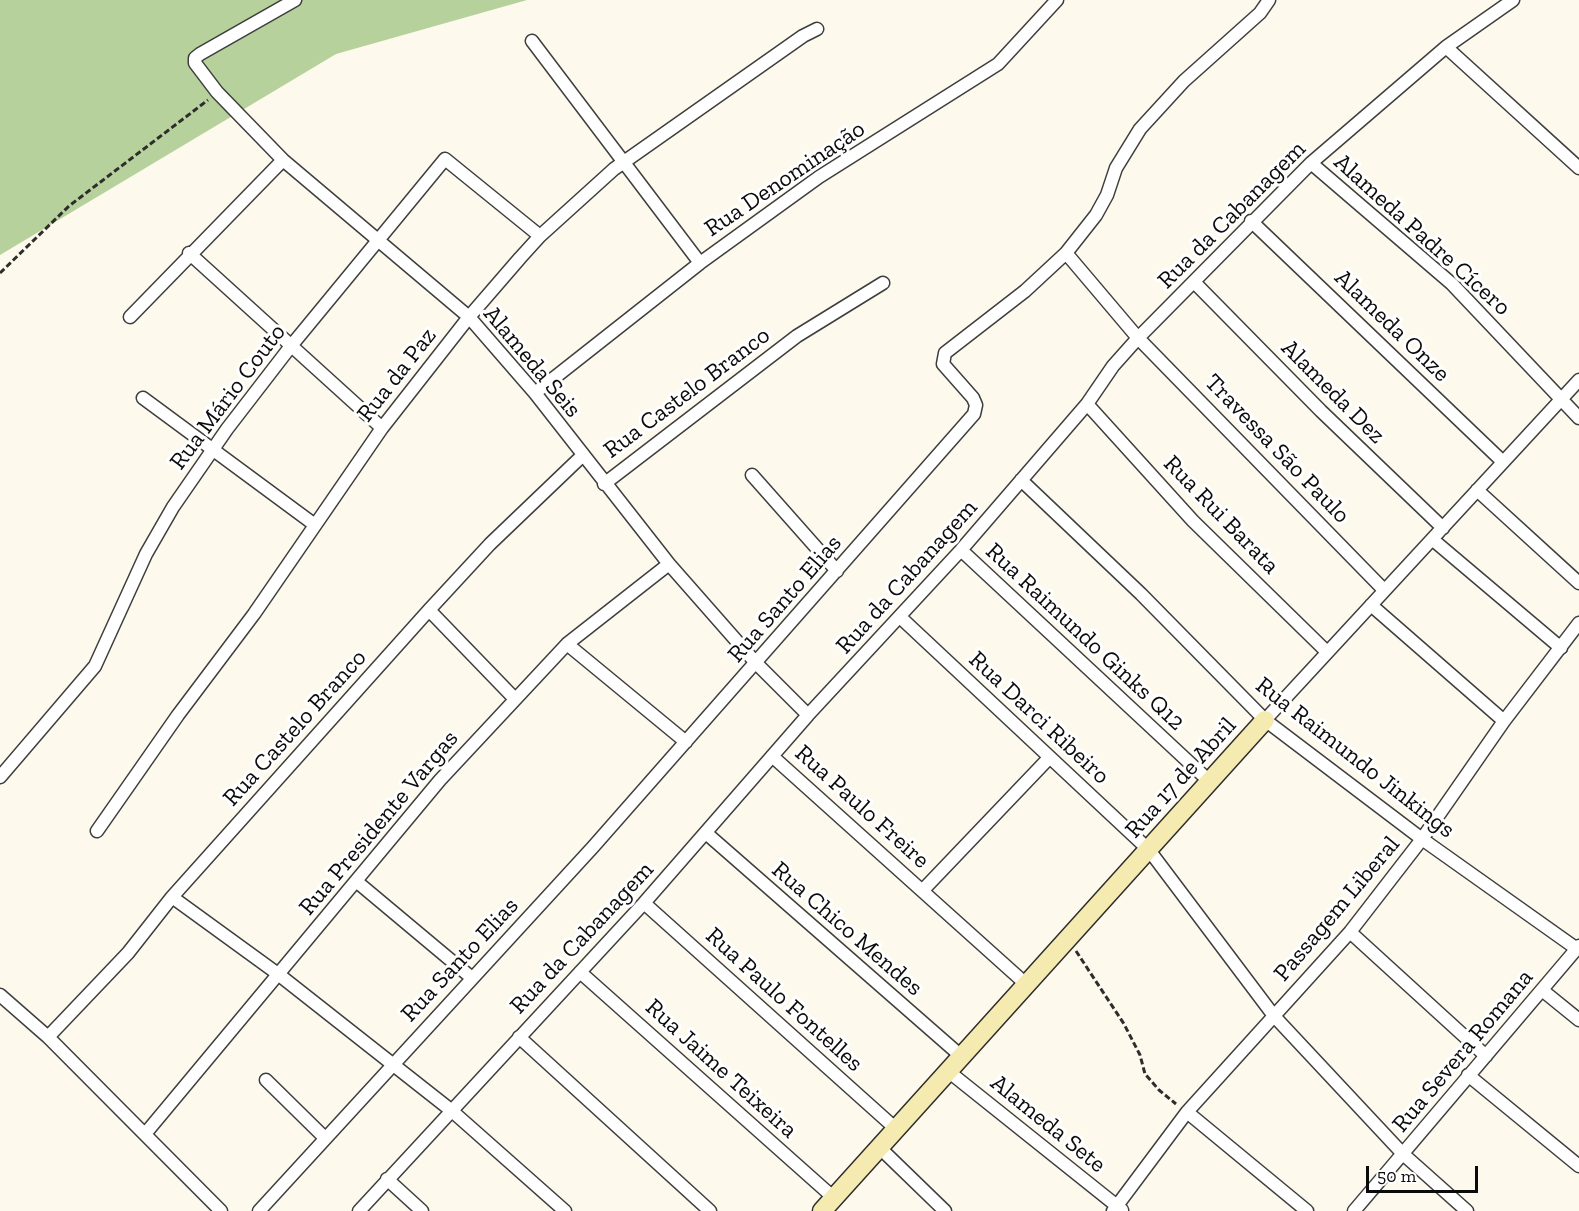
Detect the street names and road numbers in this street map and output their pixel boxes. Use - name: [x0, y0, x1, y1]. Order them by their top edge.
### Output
- street label: Rua Denominação: [699, 115, 871, 243]
- street label: Rua da Cabanagem: [1152, 135, 1312, 295]
- street label: Alameda Padre Cícero: [1328, 148, 1516, 322]
- street label: Alameda Onze: [1328, 264, 1456, 388]
- street label: Alameda Seis: [477, 300, 587, 424]
- street label: Rua Mário Couto: [164, 318, 292, 476]
- street label: Rua Castelo Branco: [598, 321, 776, 465]
- street label: Rua da Paz: [351, 322, 443, 428]
- street label: Alameda Dez: [1275, 334, 1391, 450]
- street label: Travessa São Paulo: [1198, 368, 1356, 530]
- street label: Rua Rui Barata: [1157, 450, 1285, 580]
- street label: Rua da Cabanagem: [830, 494, 984, 660]
- street label: Rua Santo Elias: [722, 529, 848, 669]
- street label: Rua Raimundo Ginks Q12: [979, 537, 1191, 737]
- street label: Rua Castelo Branco: [217, 644, 373, 812]
- street label: Rua Darci Ribeiro: [963, 645, 1115, 791]
- street label: Rua Raimundo Jinkings: [1250, 671, 1460, 845]
- street label: Rua 17 de Abril: [1119, 712, 1243, 844]
- street label: Rua Presidente Vargas: [293, 725, 465, 921]
- street label: Rua Paulo Freire: [789, 739, 935, 875]
- street label: Passagem Liberal: [1268, 831, 1406, 987]
- street label: Rua da Cabanagem: [504, 856, 660, 1020]
- street label: Rua Chico Mendes: [766, 856, 928, 1002]
- street label: Rua Santo Elias: [395, 892, 525, 1028]
- street label: Rua Paulo Fontelles: [699, 922, 869, 1078]
- street label: Rua Severa Romana: [1387, 964, 1539, 1138]
- street label: Rua Jaime Teixeira: [639, 993, 803, 1145]
- street label: Alameda Sete: [985, 1069, 1111, 1179]

